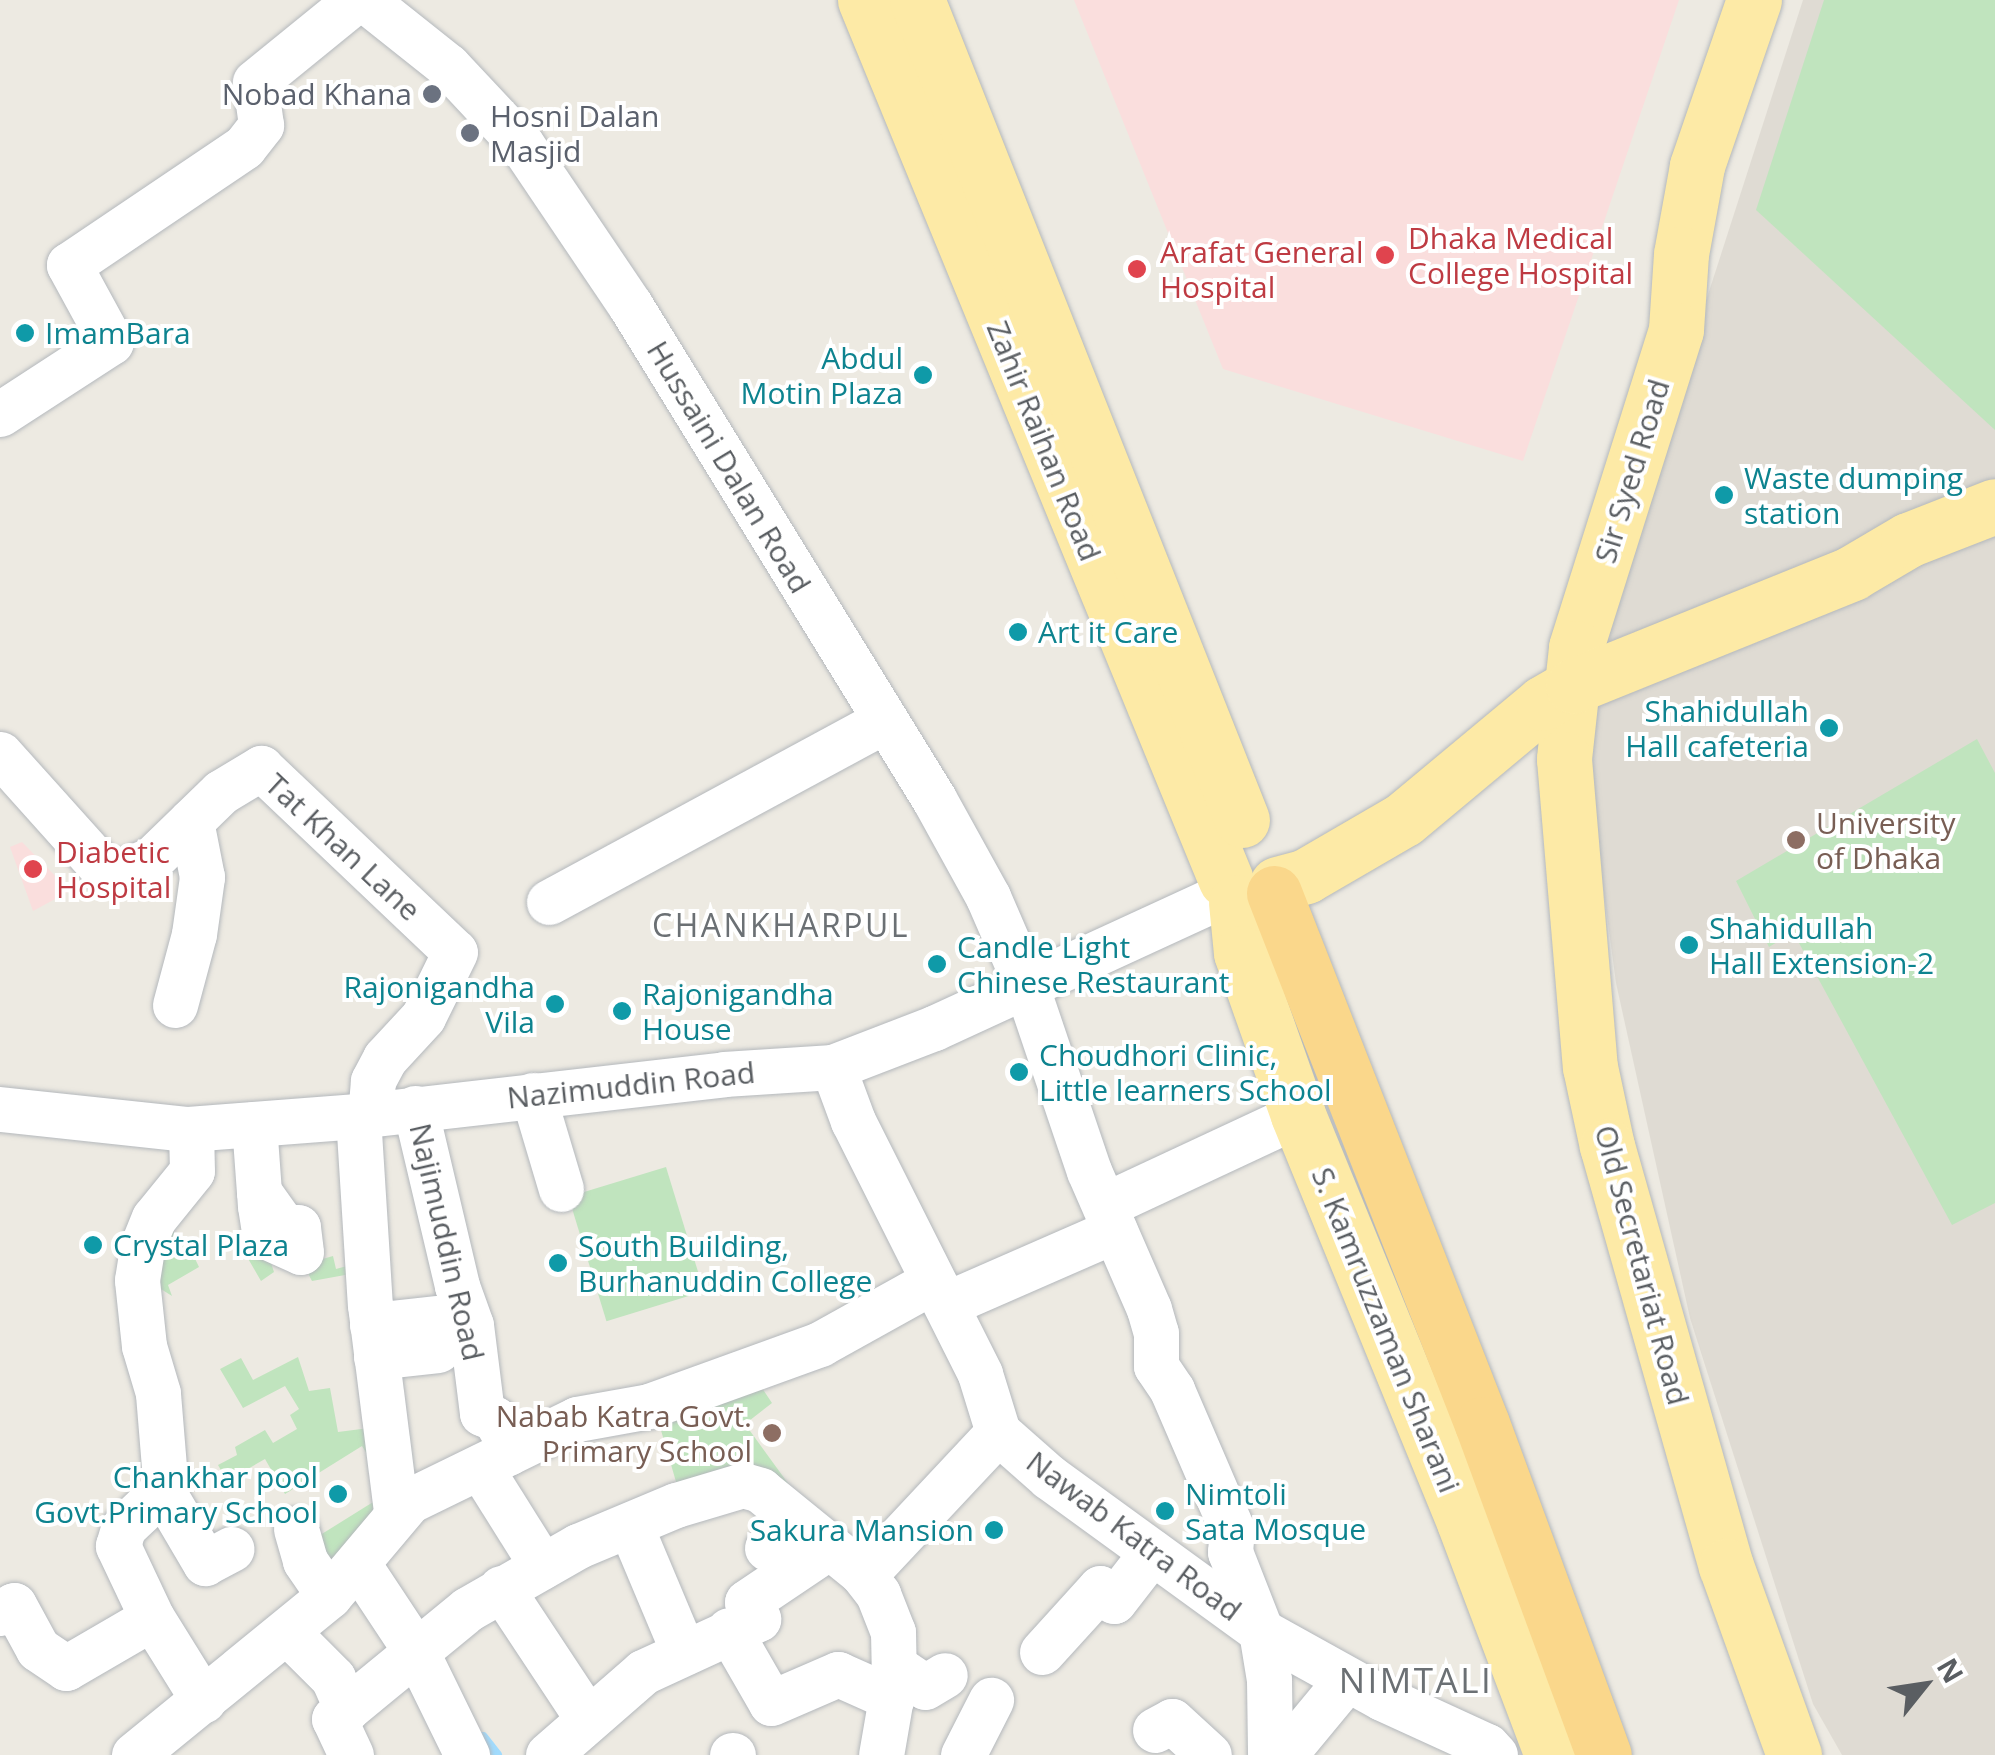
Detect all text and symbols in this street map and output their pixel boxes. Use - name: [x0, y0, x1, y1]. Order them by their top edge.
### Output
- place label: Nobad Khana: [222, 76, 412, 112]
- marker: Nobad Khana: [421, 83, 443, 105]
- place label: Hosni Dalan Masjid: [490, 98, 659, 168]
- marker: Hosni Dalan Masjid: [459, 122, 481, 144]
- place label: Dhaka Medical College Hospital: [1408, 220, 1633, 290]
- place label: Arafat General Hospital: [1160, 234, 1364, 304]
- marker: Dhaka Medical College Hospital: [1372, 242, 1398, 268]
- marker: Arafat General Hospital: [1124, 256, 1150, 282]
- place label: ImamBara: [45, 315, 191, 351]
- street label: Zahir Raihan Road: [979, 316, 1109, 566]
- marker: ImamBara: [14, 322, 36, 344]
- street label: Hussaini Dalan Road: [640, 334, 818, 600]
- place label: Abdul Motin Plaza: [740, 340, 903, 410]
- marker: Abdul Motin Plaza: [912, 364, 934, 386]
- street label: Sir Syed Road: [1587, 375, 1677, 567]
- place label: Waste dumping station: [1744, 460, 1963, 530]
- marker: Waste dumping station: [1713, 484, 1735, 506]
- place label: Art it Care: [1038, 614, 1178, 650]
- marker: Art it Care: [1007, 621, 1029, 643]
- place label: Shahidullah Hall cafeteria: [1625, 693, 1809, 764]
- marker: Shahidullah Hall cafeteria: [1818, 717, 1840, 739]
- street label: Tat Khan Lane: [258, 766, 428, 928]
- place label: University of Dhaka: [1816, 805, 1956, 876]
- marker: University of Dhaka: [1785, 829, 1807, 851]
- place label: Diabetic Hospital: [56, 834, 171, 904]
- marker: Diabetic Hospital: [20, 856, 46, 882]
- district label: CHANKHARPUL: [652, 906, 910, 944]
- place label: Shahidullah Hall Extension-2: [1709, 910, 1934, 980]
- place label: Candle Light Chinese Restaurant: [957, 929, 1229, 1000]
- marker: Shahidullah Hall Extension-2: [1678, 934, 1700, 956]
- marker: Candle Light Chinese Restaurant: [926, 953, 948, 975]
- place label: Rajonigandha Vila: [343, 969, 535, 1040]
- place label: Rajonigandha House: [642, 976, 834, 1046]
- marker: Rajonigandha Vila: [544, 993, 566, 1015]
- marker: Rajonigandha House: [611, 1000, 633, 1022]
- place label: Choudhori Clinic, Little learners School: [1039, 1037, 1332, 1108]
- street label: Nazimuddin Road: [505, 1054, 757, 1116]
- marker: Choudhori Clinic, Little learners School: [1008, 1061, 1030, 1083]
- street label: Najimuddin Road: [402, 1120, 492, 1364]
- street label: Old Secretariat Road: [1587, 1121, 1697, 1409]
- street label: S. Kamruzzaman Sharani: [1304, 1162, 1468, 1498]
- place label: Crystal Plaza: [113, 1227, 289, 1263]
- place label: South Building, Burhanuddin College: [578, 1228, 872, 1298]
- marker: Crystal Plaza: [82, 1234, 104, 1256]
- marker: South Building, Burhanuddin College: [547, 1252, 569, 1274]
- place label: Nabab Katra Govt. Primary School: [496, 1398, 752, 1468]
- marker: Nabab Katra Govt. Primary School: [761, 1422, 783, 1444]
- street label: Nawab Katra Road: [1020, 1444, 1248, 1628]
- place label: Chankhar pool Govt.Primary School: [34, 1459, 318, 1530]
- place label: Nimtoli Sata Mosque: [1185, 1476, 1366, 1546]
- marker: Chankhar pool Govt.Primary School: [327, 1483, 349, 1505]
- marker: Nimtoli Sata Mosque: [1154, 1500, 1176, 1522]
- place label: Sakura Mansion: [750, 1512, 974, 1548]
- marker: Sakura Mansion: [983, 1519, 1005, 1541]
- north arrow: [1875, 1635, 1975, 1735]
- text: N: [1929, 1651, 1973, 1689]
- district label: NIMTALI: [1339, 1659, 1493, 1701]

